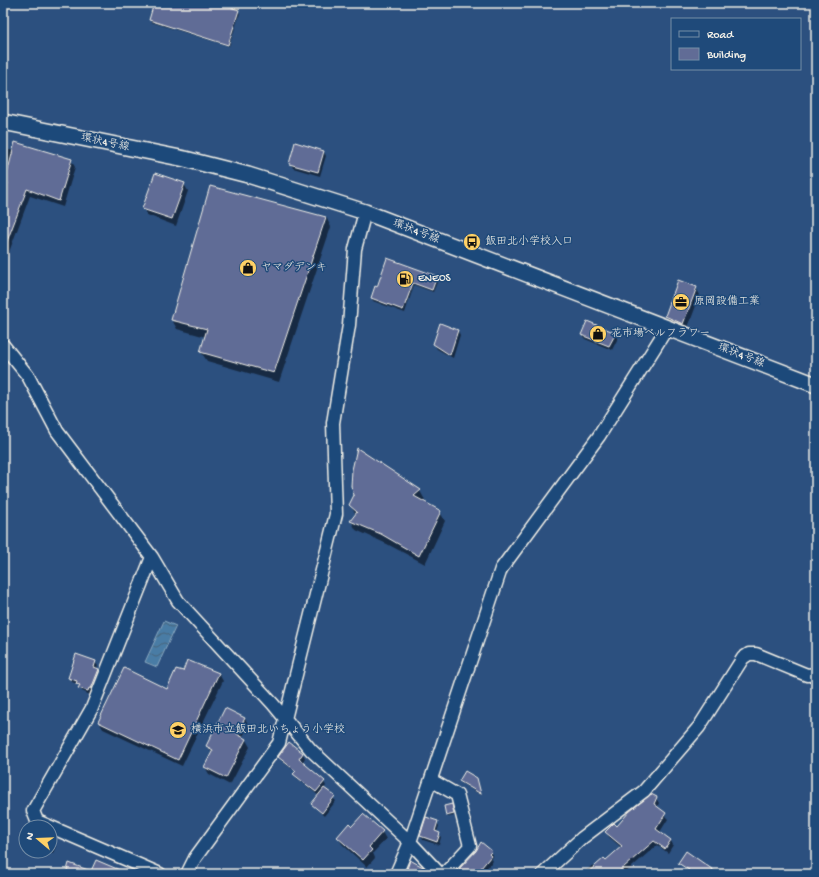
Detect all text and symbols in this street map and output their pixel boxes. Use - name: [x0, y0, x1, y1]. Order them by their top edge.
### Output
- legend: [671, 18, 801, 70]
- text: Road: [707, 29, 734, 43]
- text: Building: [706, 49, 746, 63]
- street label: 環状4号線: [80, 131, 131, 154]
- street label: 環状4号線: [391, 217, 441, 246]
- bus stop icon: 飯田北小学校入口: [462, 232, 482, 252]
- place label: 飯田北小学校入口: [485, 235, 573, 248]
- shop icon: ヤマダデンキ: [238, 258, 258, 278]
- place label: ヤマダデンキ: [261, 261, 327, 274]
- fuel station icon: ENEOS: [395, 269, 415, 289]
- place label: ENEOS: [418, 273, 452, 285]
- office icon: 原岡設備工業: [671, 292, 691, 312]
- place label: 原岡設備工業: [694, 295, 760, 308]
- shop icon: 花市場ベルフラワー: [588, 324, 608, 344]
- place label: 花市場ベルフラワー: [611, 327, 710, 340]
- street label: 環状4号線: [716, 341, 766, 370]
- school or university icon: 横浜市立飯田北いちょう小学校: [168, 720, 188, 740]
- place label: 横浜市立飯田北いちょう小学校: [191, 723, 345, 736]
- north arrow: [18, 819, 58, 859]
- text: N: [24, 831, 37, 842]

